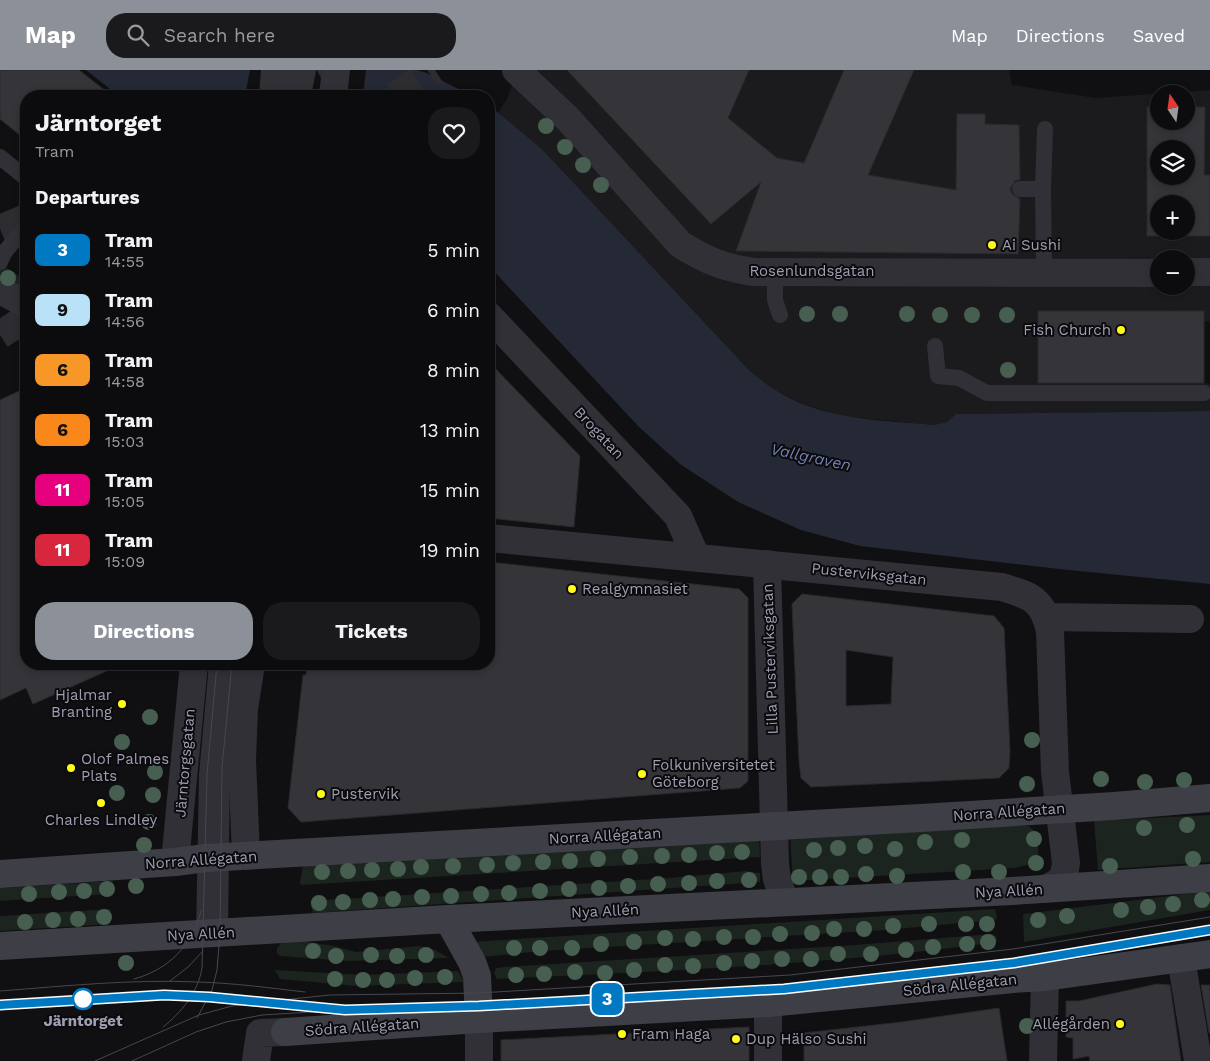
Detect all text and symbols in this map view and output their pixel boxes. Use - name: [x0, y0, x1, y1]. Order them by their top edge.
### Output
- search box: [106, 13, 456, 58]
- text: Map: [25, 21, 76, 49]
- icon: search: [124, 21, 152, 49]
- text: Search here: [164, 24, 275, 47]
- text: Map: [951, 25, 988, 46]
- text: Directions: [1016, 25, 1105, 46]
- text: Saved: [1133, 25, 1185, 46]
- north arrow: [1150, 85, 1195, 130]
- map controls: [1150, 85, 1195, 295]
- button: heart: [428, 107, 480, 159]
- text: Järntorget: [35, 109, 161, 137]
- button: layers: [1150, 140, 1195, 185]
- text: Tram: [35, 142, 74, 161]
- text: Departures: [35, 186, 140, 209]
- button: +: [1150, 195, 1195, 240]
- text: Tram: [105, 229, 153, 252]
- place label: Ai Sushi: [1002, 236, 1061, 254]
- text: 3: [57, 239, 68, 260]
- text: 5 min: [428, 239, 480, 262]
- marker: Ai Sushi: [986, 239, 998, 251]
- button: −: [1150, 250, 1195, 295]
- text: 14:55: [105, 252, 144, 271]
- street label: Rosenlundsgatan: [749, 262, 875, 280]
- text: Tram: [105, 289, 153, 312]
- text: 9: [57, 299, 68, 320]
- text: 6 min: [427, 299, 480, 322]
- text: 14:56: [105, 312, 145, 331]
- place label: Fish Church: [1023, 321, 1111, 339]
- marker: Fish Church: [1115, 324, 1127, 336]
- text: Tram: [105, 349, 153, 372]
- text: 6: [57, 359, 68, 380]
- text: 8 min: [427, 359, 480, 382]
- text: 14:58: [105, 372, 145, 391]
- street label: Brogatan: [570, 403, 628, 463]
- text: Tram: [105, 409, 153, 432]
- text: 6: [57, 419, 68, 440]
- text: 13 min: [420, 419, 480, 442]
- text: 15:03: [105, 432, 144, 451]
- water label: Vallgraven: [769, 439, 853, 475]
- text: Tram: [105, 469, 153, 492]
- text: 11: [55, 479, 70, 500]
- text: 15 min: [420, 479, 480, 502]
- text: 15:05: [105, 492, 145, 511]
- text: Tram: [105, 529, 153, 552]
- text: 11: [55, 539, 70, 560]
- text: 19 min: [419, 539, 480, 562]
- text: 15:09: [105, 552, 145, 571]
- street label: Pusterviksgatan: [811, 559, 927, 589]
- place label: Realgymnasiet: [582, 580, 689, 598]
- marker: Realgymnasiet: [566, 583, 578, 595]
- street label: Lilla Pusterviksgatan: [758, 583, 782, 735]
- button: Directions: [35, 602, 253, 660]
- button: Tickets: [263, 602, 480, 660]
- place label: Hjalmar Branting: [51, 686, 112, 721]
- marker: Hjalmar Branting: [116, 698, 128, 710]
- street label: Järntorgsgatan: [171, 708, 199, 818]
- place label: Olof Palmes Plats: [81, 750, 169, 785]
- place label: Folkuniversitetet Göteborg: [652, 756, 776, 791]
- marker: Olof Palmes Plats: [65, 762, 77, 774]
- marker: Folkuniversitetet Göteborg: [636, 768, 648, 780]
- place label: Pustervik: [331, 785, 399, 803]
- marker: Pustervik: [315, 788, 327, 800]
- marker: Charles Lindley: [95, 797, 107, 809]
- street label: Norra Allégatan: [952, 799, 1066, 825]
- place label: Charles Lindley: [45, 811, 158, 829]
- street label: Norra Allégatan: [548, 824, 662, 848]
- street label: Norra Allégatan: [144, 847, 258, 873]
- street label: Nya Allén: [974, 880, 1044, 902]
- street label: Nya Allén: [570, 900, 640, 922]
- street label: Nya Allén: [166, 923, 236, 945]
- street label: Södra Allégatan: [902, 970, 1018, 1000]
- line badge: 3: [591, 983, 623, 1015]
- marker: Järntorget: [72, 988, 94, 1010]
- text: 3: [602, 988, 612, 1009]
- place label: Järntorget: [44, 1012, 123, 1030]
- street label: Södra Allégatan: [304, 1014, 420, 1040]
- place label: Allégården: [1033, 1015, 1110, 1033]
- marker: Allégården: [1114, 1018, 1126, 1030]
- place label: Fram Haga: [632, 1025, 711, 1043]
- marker: Fram Haga: [616, 1028, 628, 1040]
- place label: Dup Hälso Sushi: [746, 1030, 867, 1048]
- marker: Dup Hälso Sushi: [730, 1033, 742, 1045]

